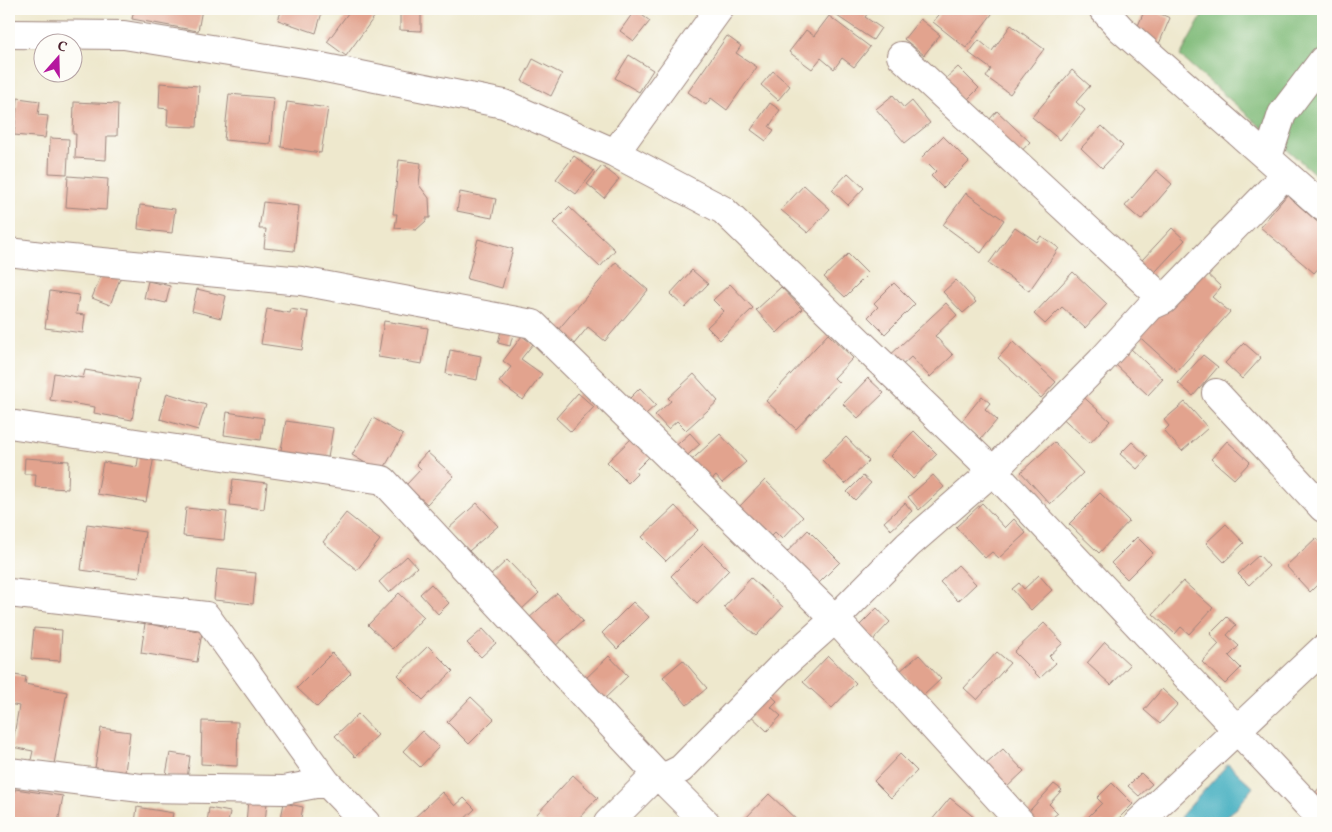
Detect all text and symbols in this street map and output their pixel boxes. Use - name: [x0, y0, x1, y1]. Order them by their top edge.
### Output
- north arrow: [32, 32, 82, 82]
- text: С: [54, 37, 69, 58]

